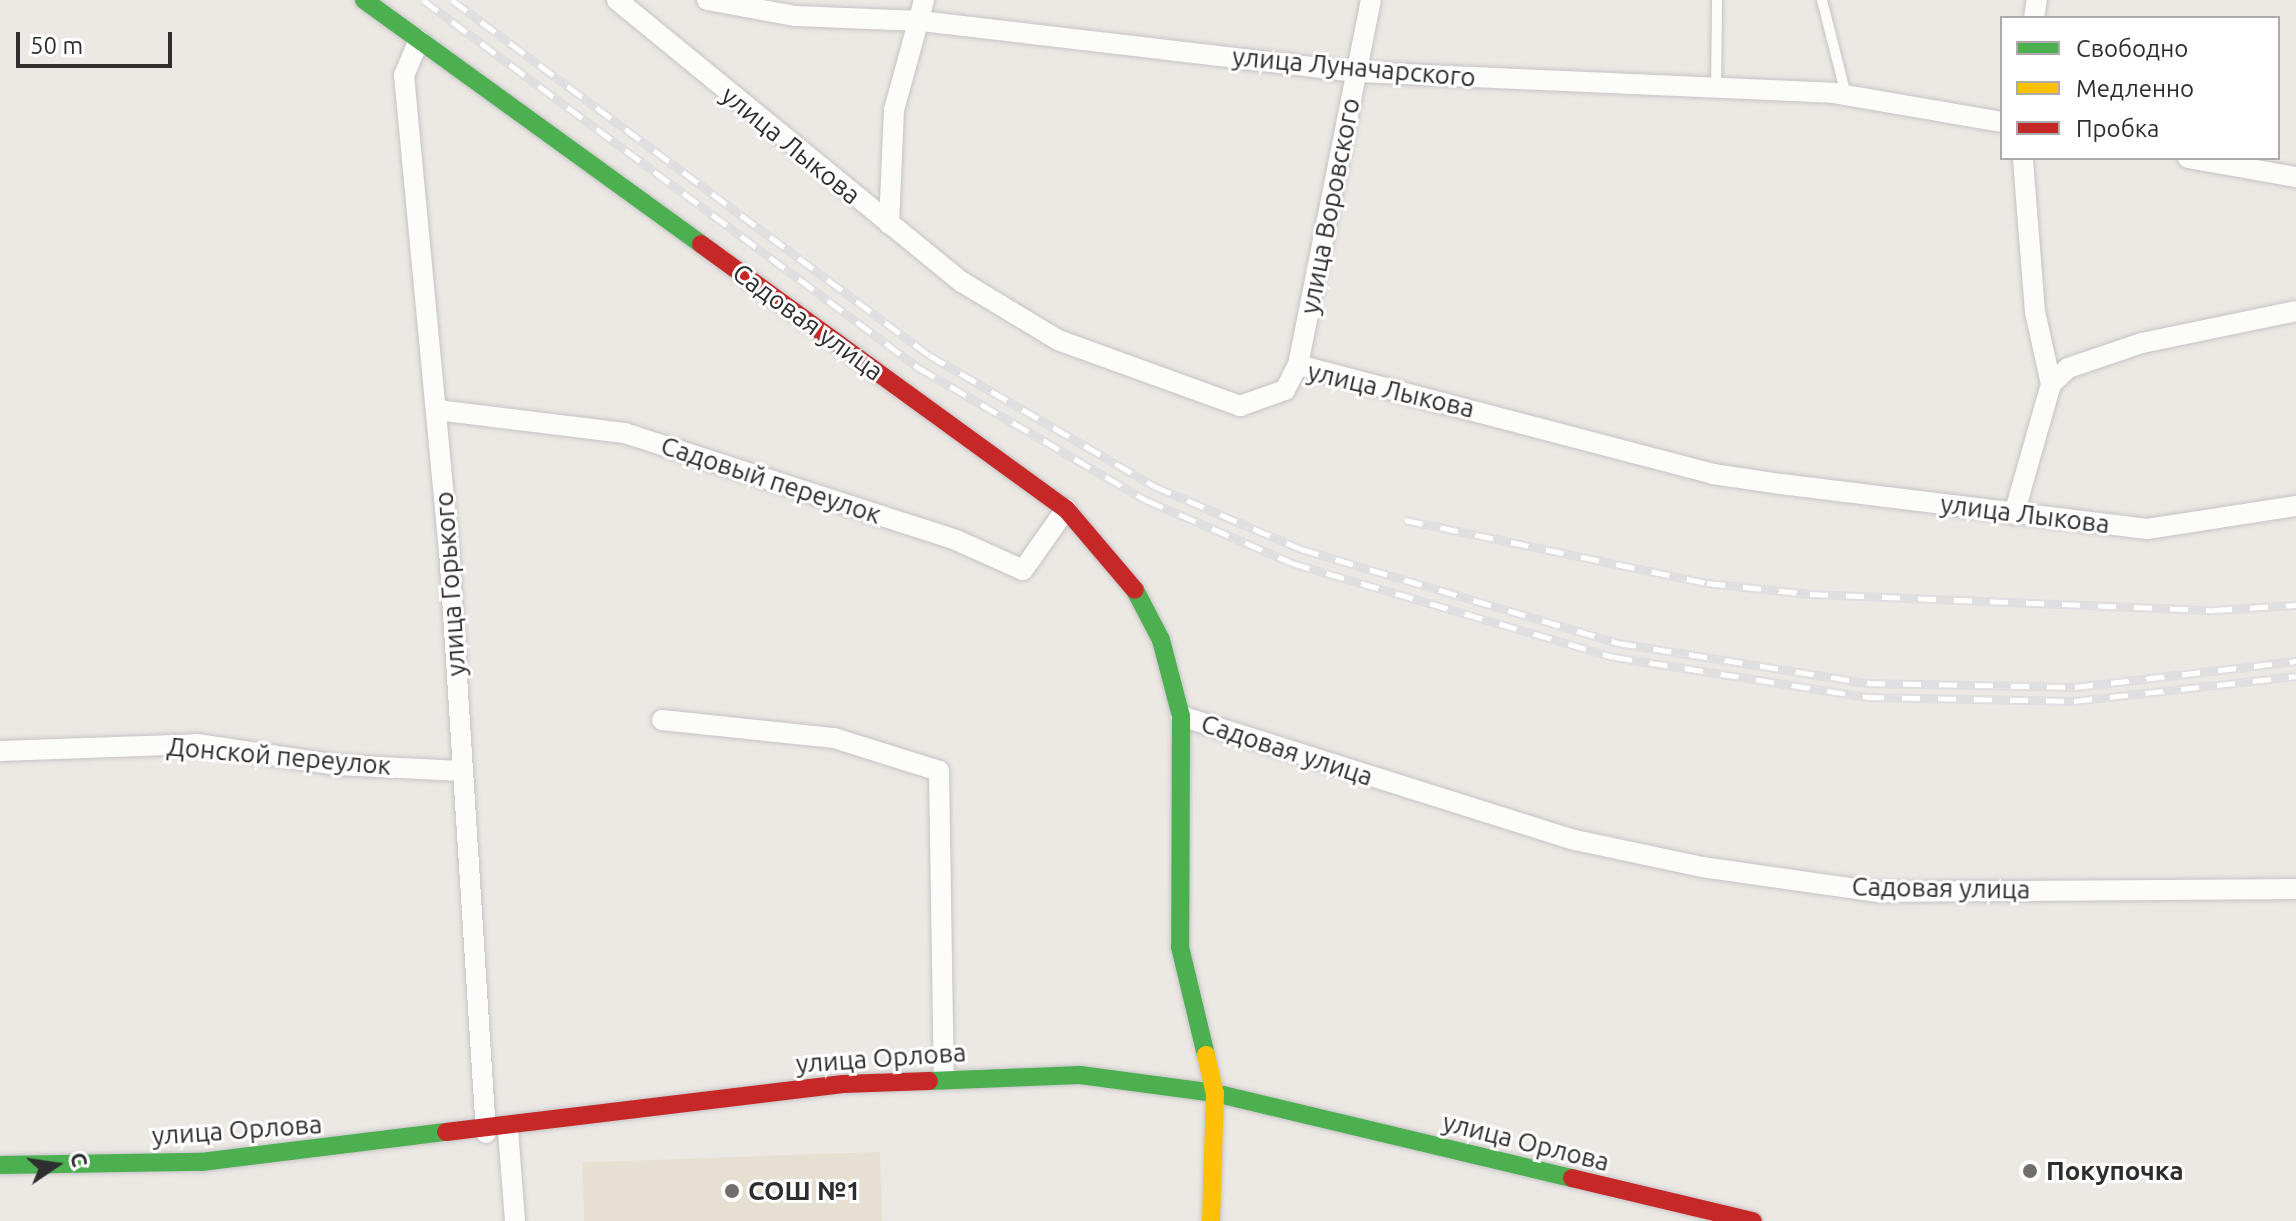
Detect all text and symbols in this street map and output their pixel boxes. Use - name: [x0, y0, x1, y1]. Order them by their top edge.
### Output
- scale bar: [20, 16, 176, 66]
- legend: [2000, 16, 2280, 160]
- text: 50 m: [30, 32, 83, 59]
- text: Свободно: [2076, 35, 2188, 62]
- street label: улица Луначарского: [1231, 41, 1477, 93]
- text: Медленно: [2076, 75, 2194, 102]
- street label: улица Лыкова: [715, 79, 867, 211]
- street label: улица Воровского: [1294, 95, 1366, 317]
- text: Пробка: [2076, 115, 2159, 142]
- street label: Садовая улица: [727, 257, 889, 387]
- street label: улица Лыкова: [1305, 356, 1477, 424]
- street label: Садовый переулок: [657, 430, 885, 530]
- street label: улица Лыкова: [1939, 488, 2111, 540]
- street label: улица Горького: [428, 491, 472, 677]
- street label: Садовая улица: [1197, 708, 1377, 792]
- street label: Донской переулок: [166, 731, 392, 781]
- street label: Садовая улица: [1851, 871, 2031, 905]
- street label: улица Орлова: [795, 1036, 967, 1080]
- street label: улица Орлова: [1439, 1106, 1613, 1178]
- street label: улица Орлова: [151, 1108, 323, 1152]
- north arrow: [16, 1125, 96, 1205]
- text: С: [66, 1150, 94, 1169]
- place label: Покупочка: [2046, 1155, 2184, 1187]
- marker: Покупочка: [2021, 1162, 2039, 1180]
- place label: СОШ №1: [748, 1175, 861, 1207]
- marker: СОШ №1: [723, 1182, 741, 1200]

